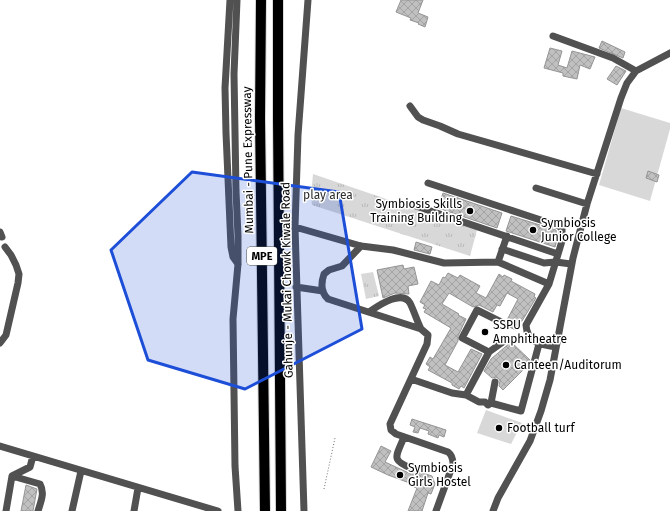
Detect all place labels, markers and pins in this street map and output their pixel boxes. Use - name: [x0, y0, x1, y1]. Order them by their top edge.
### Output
- place label: Symbiosis Skills Training Building: [370, 197, 463, 225]
- marker: Symbiosis Skills Training Building: [465, 206, 475, 216]
- place label: Symbiosis Junior College: [541, 216, 616, 244]
- marker: Symbiosis Junior College: [528, 225, 538, 235]
- place label: SSPU Amphitheatre: [493, 318, 567, 346]
- marker: SSPU Amphitheatre: [480, 327, 490, 337]
- place label: Canteen/Auditorum: [514, 358, 622, 372]
- marker: Canteen/Auditorum: [501, 360, 511, 370]
- place label: Football turf: [507, 421, 575, 435]
- marker: Football turf: [494, 423, 504, 433]
- place label: Symbiosis Girls Hostel: [408, 461, 471, 489]
- marker: Symbiosis Girls Hostel: [395, 470, 405, 480]

